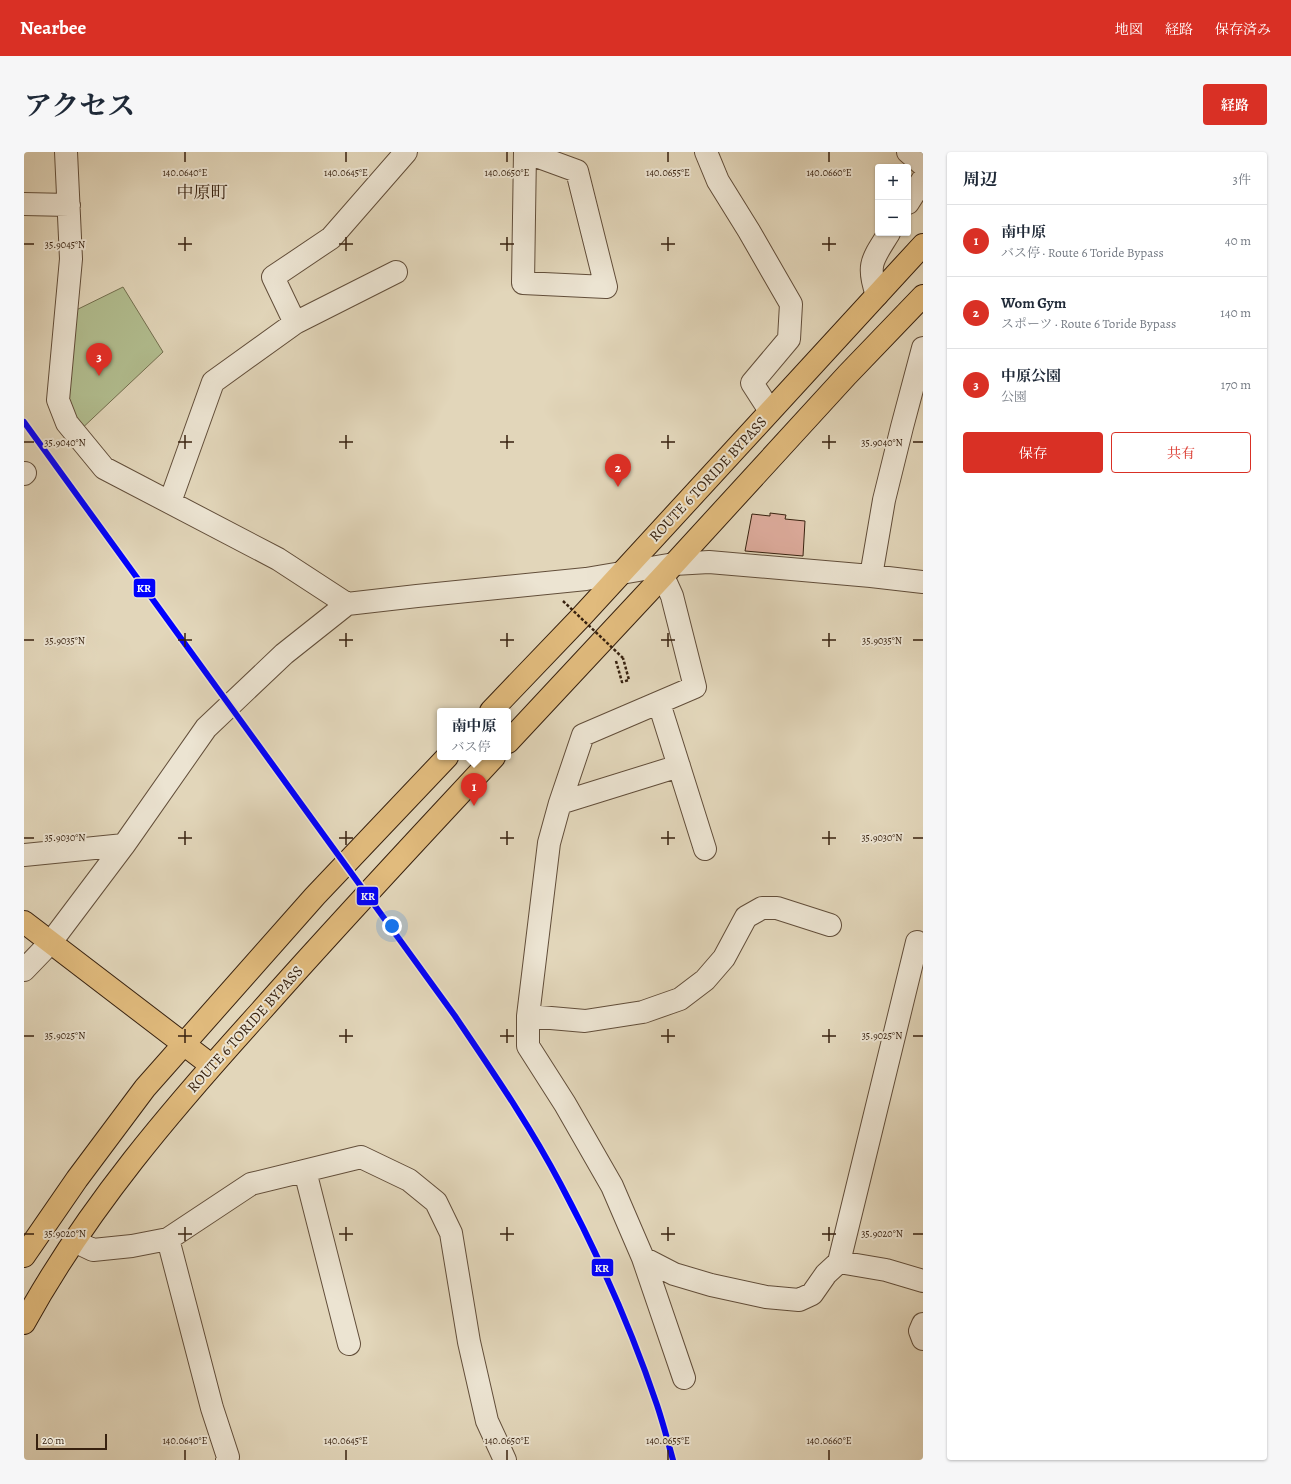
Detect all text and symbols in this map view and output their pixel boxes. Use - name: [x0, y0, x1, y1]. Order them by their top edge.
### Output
- text: Nearbee: [20, 15, 86, 41]
- text: 地図: [1115, 20, 1143, 39]
- text: 経路: [1165, 20, 1193, 39]
- text: 保存済み: [1215, 20, 1271, 39]
- button: 経路: [1203, 84, 1267, 125]
- text: アクセス: [24, 87, 135, 125]
- map controls: [875, 164, 911, 236]
- button: +: [875, 164, 911, 200]
- text: 140.0640°E: [162, 166, 208, 179]
- text: 140.0645°E: [324, 166, 368, 179]
- text: 140.0650°E: [485, 166, 530, 179]
- text: 140.0655°E: [646, 166, 690, 179]
- text: 140.0660°E: [806, 166, 852, 179]
- text: 周辺: [963, 168, 997, 191]
- text: 3件: [1233, 171, 1251, 188]
- district label: 中原町: [177, 181, 228, 204]
- button: −: [875, 200, 911, 236]
- text: 南中原: [1001, 222, 1046, 242]
- text: 1: [974, 232, 978, 249]
- text: 40 m: [1225, 232, 1251, 249]
- text: 35.9045°N: [45, 238, 85, 251]
- text: バス停 · Route 6 Toride Bypass: [1001, 244, 1164, 261]
- text: Wom Gym: [1001, 293, 1066, 313]
- text: 2: [973, 304, 979, 321]
- text: 140 m: [1220, 304, 1251, 321]
- text: スポーツ · Route 6 Toride Bypass: [1001, 315, 1176, 332]
- pin: 3: [86, 343, 112, 376]
- text: 中原公園: [1001, 366, 1061, 386]
- text: 3: [973, 376, 979, 393]
- text: 170 m: [1221, 376, 1251, 393]
- text: 公園: [1001, 388, 1027, 405]
- street label: ROUTE 6 TORIDE BYPASS: [645, 412, 771, 546]
- button: 保存: [963, 432, 1103, 473]
- button: 共有: [1111, 432, 1251, 473]
- text: 35.9040°N: [44, 436, 86, 449]
- text: 35.9040°N: [861, 436, 903, 449]
- pin: 2: [605, 454, 631, 487]
- line badge: KR: [133, 578, 156, 598]
- text: KR: [137, 581, 152, 596]
- text: 35.9035°N: [45, 634, 85, 647]
- text: 35.9035°N: [862, 634, 902, 647]
- popup: [437, 708, 511, 760]
- text: 南中原: [451, 716, 497, 736]
- text: バス停: [451, 738, 491, 755]
- pin: 1: [461, 773, 487, 806]
- text: 35.9030°N: [44, 831, 86, 844]
- text: 35.9030°N: [861, 831, 903, 844]
- line badge: KR: [356, 886, 379, 906]
- text: KR: [361, 889, 376, 904]
- your location: [382, 916, 402, 936]
- street label: ROUTE 6 TORIDE BYPASS: [183, 961, 307, 1097]
- text: 35.9025°N: [45, 1029, 85, 1042]
- text: 35.9025°N: [862, 1029, 902, 1042]
- text: 35.9020°N: [44, 1227, 86, 1240]
- text: 35.9020°N: [861, 1227, 903, 1240]
- line badge: KR: [591, 1258, 614, 1277]
- text: KR: [595, 1261, 610, 1276]
- scale bar: [36, 1432, 107, 1451]
- text: 20 m: [42, 1433, 64, 1448]
- text: 140.0640°E: [162, 1434, 208, 1447]
- text: 140.0645°E: [324, 1434, 368, 1447]
- text: 140.0650°E: [485, 1434, 530, 1447]
- text: 140.0655°E: [646, 1434, 690, 1447]
- text: 140.0660°E: [806, 1434, 852, 1447]

